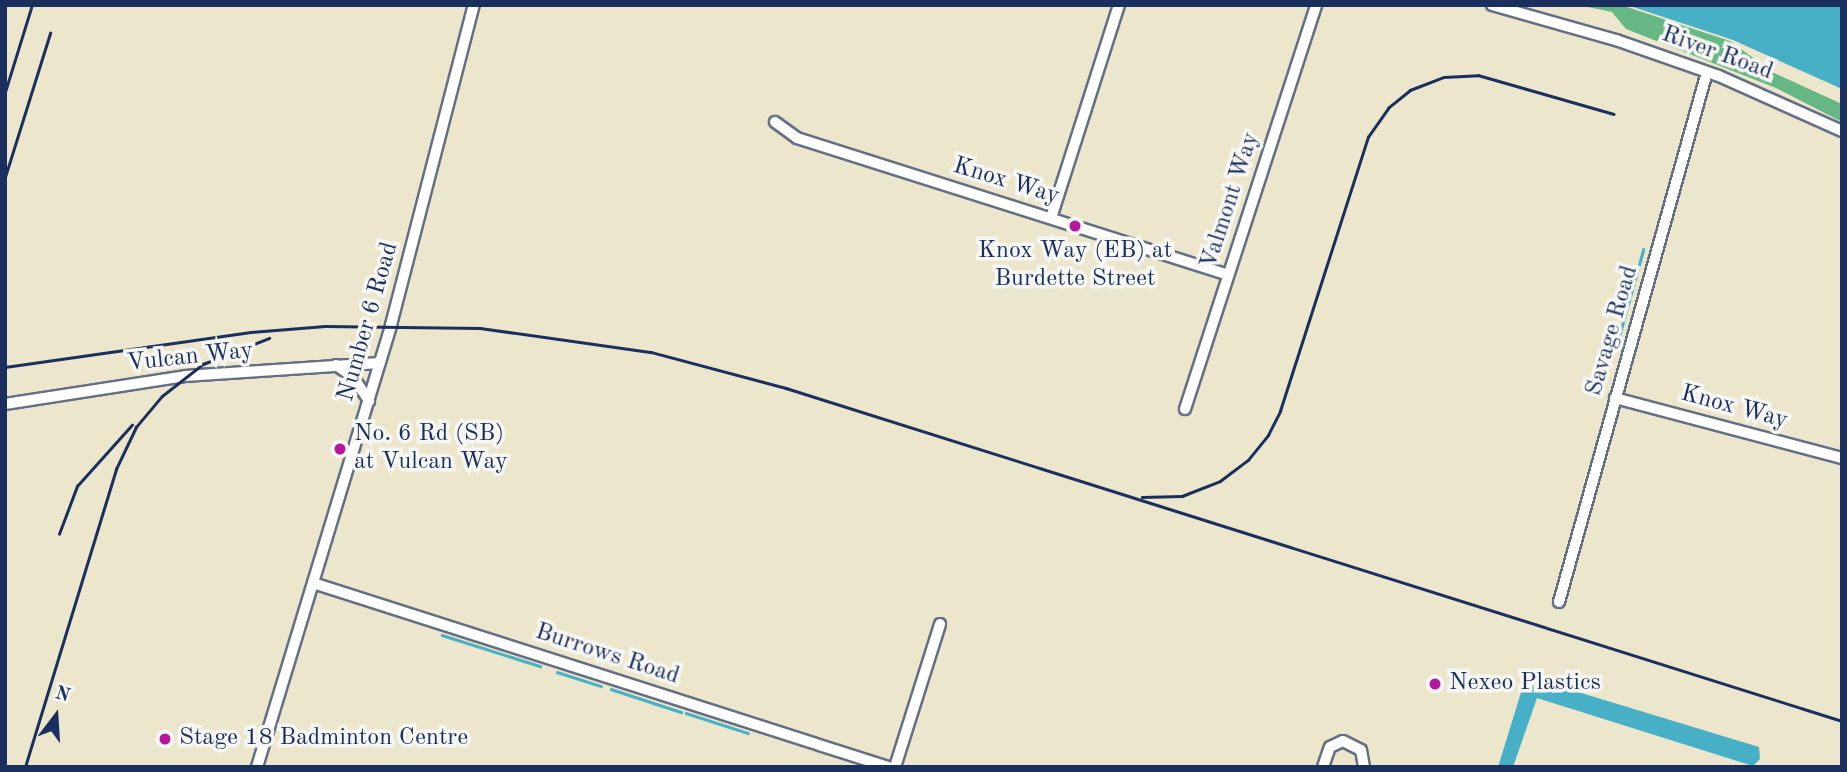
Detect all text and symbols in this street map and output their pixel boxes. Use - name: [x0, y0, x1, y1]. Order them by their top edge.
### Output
- street label: River Road: [1657, 21, 1777, 87]
- street label: Valmont Way: [1195, 129, 1267, 273]
- street label: Knox Way: [949, 152, 1063, 212]
- marker: Knox Way (EB) at Burdette Street: [1067, 218, 1083, 234]
- place label: Knox Way (EB) at Burdette Street: [978, 238, 1172, 294]
- street label: Number 6 Road: [333, 239, 405, 405]
- street label: Savage Road: [1581, 263, 1645, 399]
- street label: Vulcan Way: [126, 337, 254, 379]
- street label: Knox Way: [1677, 380, 1791, 436]
- place label: No. 6 Rd (SB) at Vulcan Way: [354, 421, 508, 477]
- marker: No. 6 Rd (SB) at Vulcan Way: [332, 441, 348, 457]
- street label: Burrows Road: [531, 618, 683, 692]
- place label: Nexeo Plastics: [1449, 670, 1601, 698]
- marker: Nexeo Plastics: [1427, 676, 1443, 692]
- north arrow: [21, 681, 91, 751]
- text: N: [53, 684, 72, 707]
- place label: Stage 18 Badminton Centre: [179, 725, 468, 753]
- marker: Stage 18 Badminton Centre: [157, 731, 173, 747]

